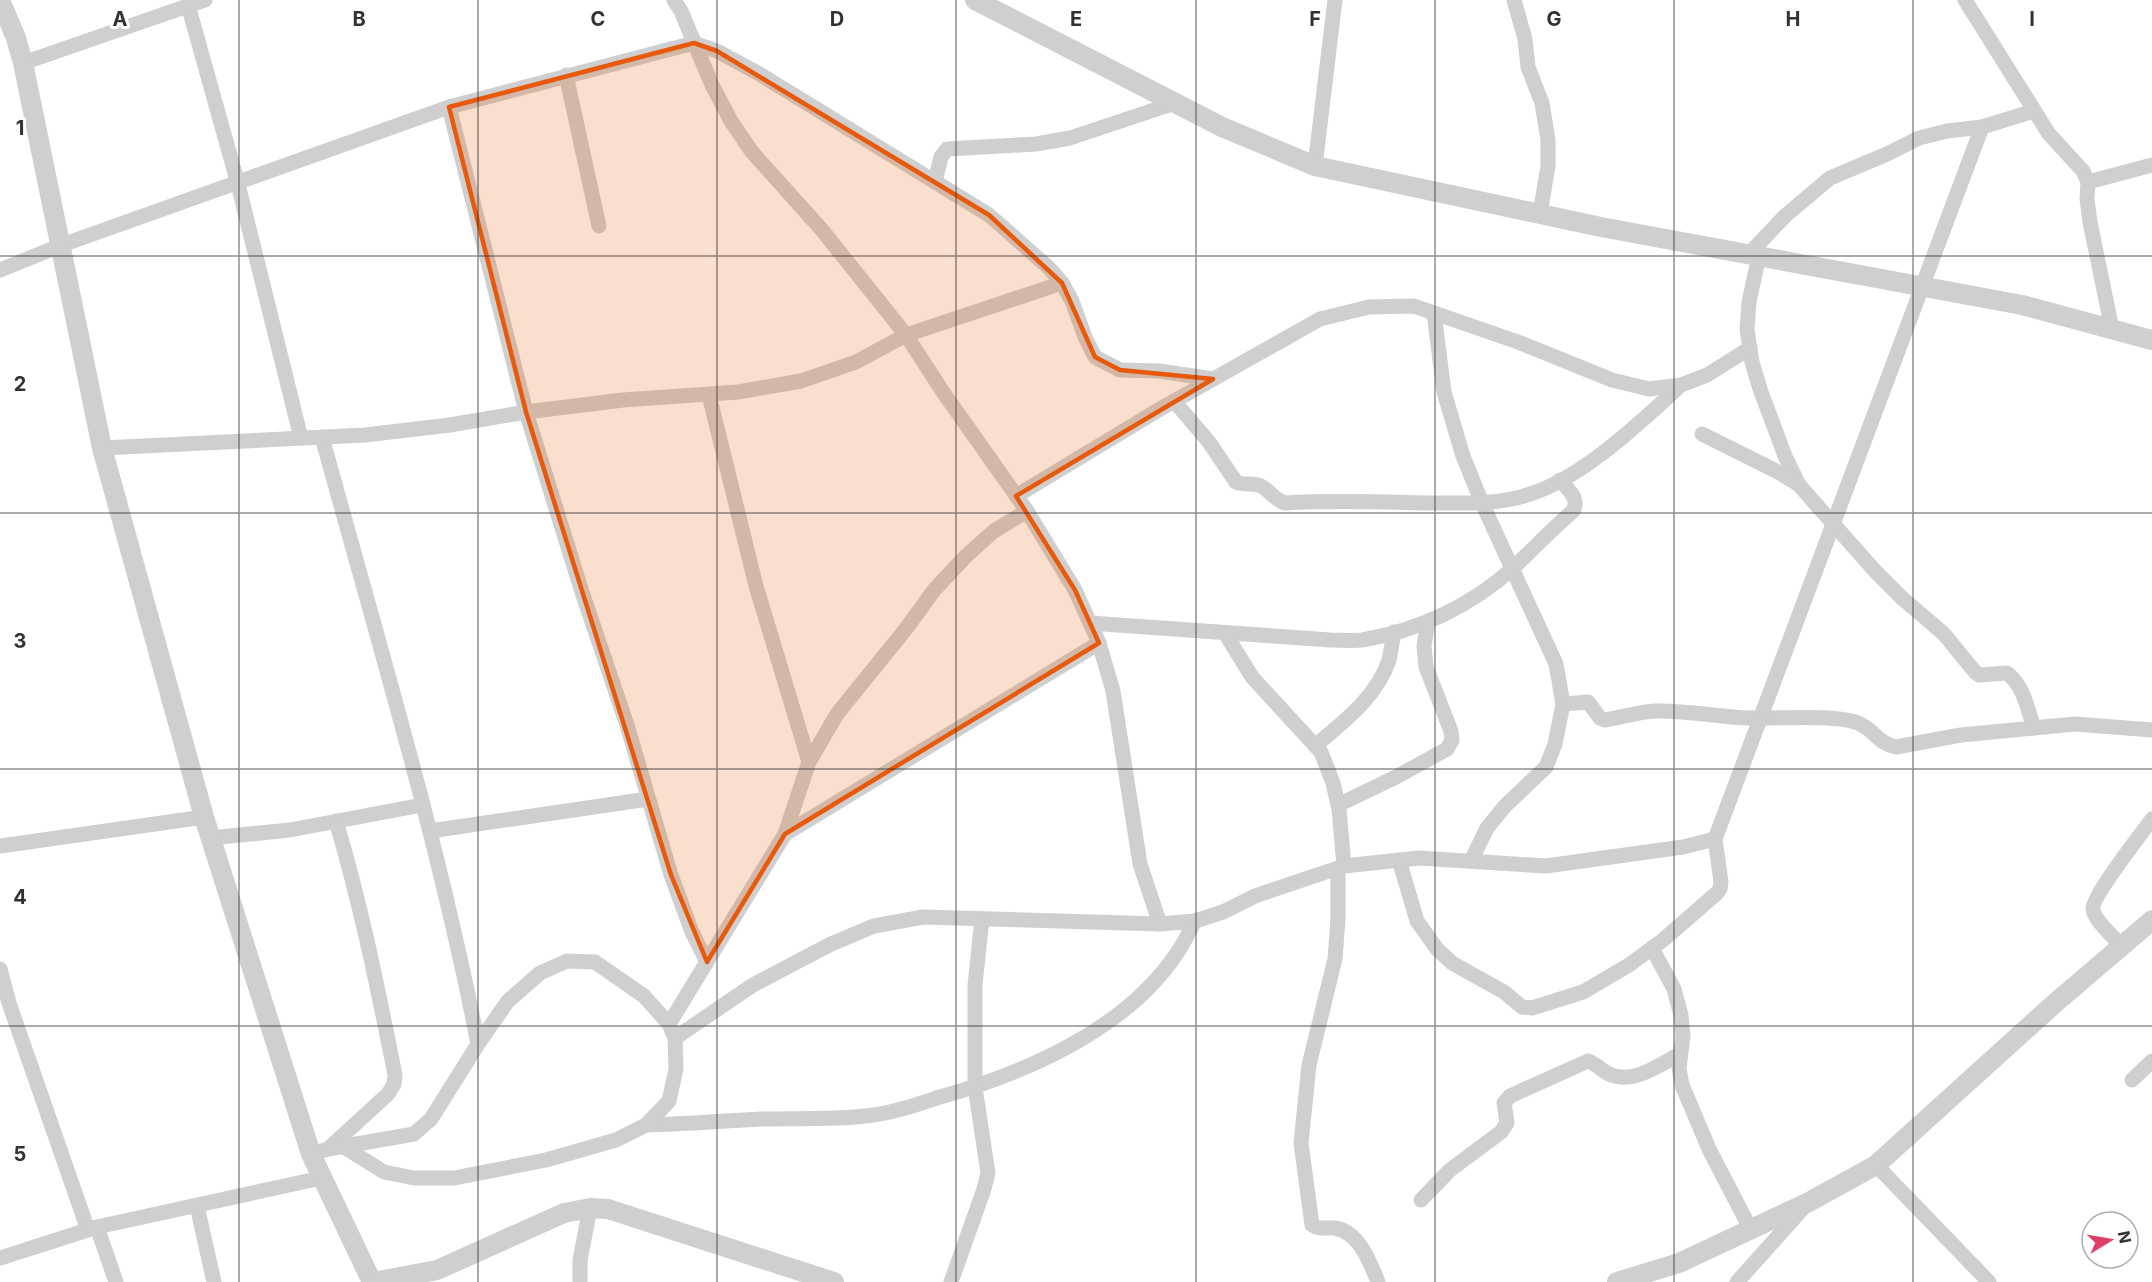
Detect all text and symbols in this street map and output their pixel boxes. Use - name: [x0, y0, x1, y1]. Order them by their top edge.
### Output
- text: A: [113, 7, 128, 31]
- text: B: [352, 7, 366, 31]
- text: C: [591, 7, 605, 31]
- text: D: [830, 7, 844, 31]
- text: E: [1070, 7, 1082, 31]
- text: F: [1309, 7, 1321, 31]
- text: G: [1546, 7, 1562, 31]
- text: H: [1786, 7, 1800, 31]
- text: I: [2029, 7, 2035, 31]
- text: 1: [16, 116, 24, 140]
- text: 2: [14, 372, 26, 396]
- text: 3: [14, 629, 26, 653]
- text: 4: [13, 885, 27, 909]
- text: 5: [14, 1142, 26, 1166]
- north arrow: [2080, 1210, 2140, 1270]
- text: N: [2114, 1229, 2136, 1245]

